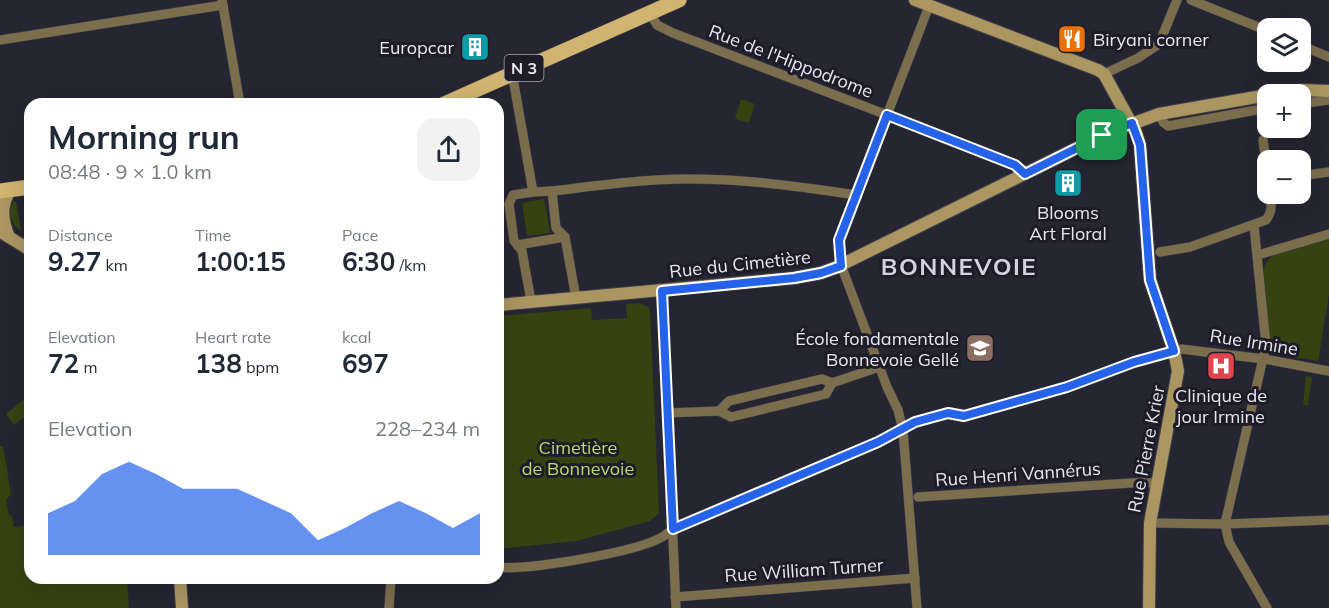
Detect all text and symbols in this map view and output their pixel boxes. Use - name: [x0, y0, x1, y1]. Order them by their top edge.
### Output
- map controls: [1257, 18, 1311, 204]
- button: layers: [1257, 18, 1311, 72]
- street label: Rue de l'Hippodrome: [706, 19, 876, 103]
- restaurant icon: Biryani corner: [1056, 23, 1088, 55]
- place label: Biryani corner: [1093, 28, 1209, 51]
- building icon: Europcar: [459, 31, 491, 63]
- place label: Europcar: [379, 36, 454, 59]
- road number: N 3: [504, 55, 544, 81]
- button: +: [1257, 84, 1311, 138]
- pin: [1076, 109, 1127, 160]
- text: Morning run: [48, 116, 240, 157]
- button: share: [417, 118, 480, 181]
- icon: arrive: [1085, 118, 1118, 151]
- button: −: [1257, 150, 1311, 204]
- text: 08:48 · 9 × 1.0 km: [48, 159, 212, 184]
- building icon: Blooms Art Floral: [1052, 167, 1084, 199]
- place label: Blooms Art Floral: [1029, 201, 1107, 245]
- text: Distance: [48, 225, 113, 245]
- text: Time: [195, 225, 231, 245]
- text: Pace: [342, 225, 378, 245]
- text: 9.27: [48, 245, 101, 278]
- text: 1:00:15: [195, 245, 286, 278]
- text: 6:30: [342, 245, 395, 278]
- street label: Rue du Cimetière: [668, 245, 812, 283]
- district label: BONNEVOIE: [881, 251, 1037, 281]
- text: km: [101, 255, 128, 275]
- text: /km: [395, 255, 426, 275]
- street label: Rue Irmine: [1208, 324, 1300, 360]
- text: Elevation: [48, 327, 116, 347]
- text: Heart rate: [195, 327, 271, 347]
- text: kcal: [342, 327, 371, 347]
- place label: École fondamentale Bonnevoie Gellé: [795, 327, 959, 371]
- school or university icon: École fondamentale Bonnevoie Gellé: [964, 332, 996, 364]
- text: 72: [48, 347, 79, 380]
- text: 138: [195, 347, 242, 380]
- text: 697: [342, 347, 389, 380]
- hospital icon: Clinique de jour Irmine: [1205, 350, 1237, 382]
- text: m: [79, 357, 97, 377]
- text: bpm: [242, 357, 279, 377]
- street label: Rue Pierre Krier: [1122, 383, 1170, 515]
- place label: Clinique de jour Irmine: [1175, 384, 1267, 428]
- text: Elevation: [48, 416, 133, 441]
- text: 228–234 m: [375, 416, 480, 441]
- park label: Cimetière de Bonnevoie: [522, 436, 634, 480]
- street label: Rue Henri Vannérus: [934, 457, 1102, 491]
- street label: Rue William Turner: [724, 553, 885, 587]

